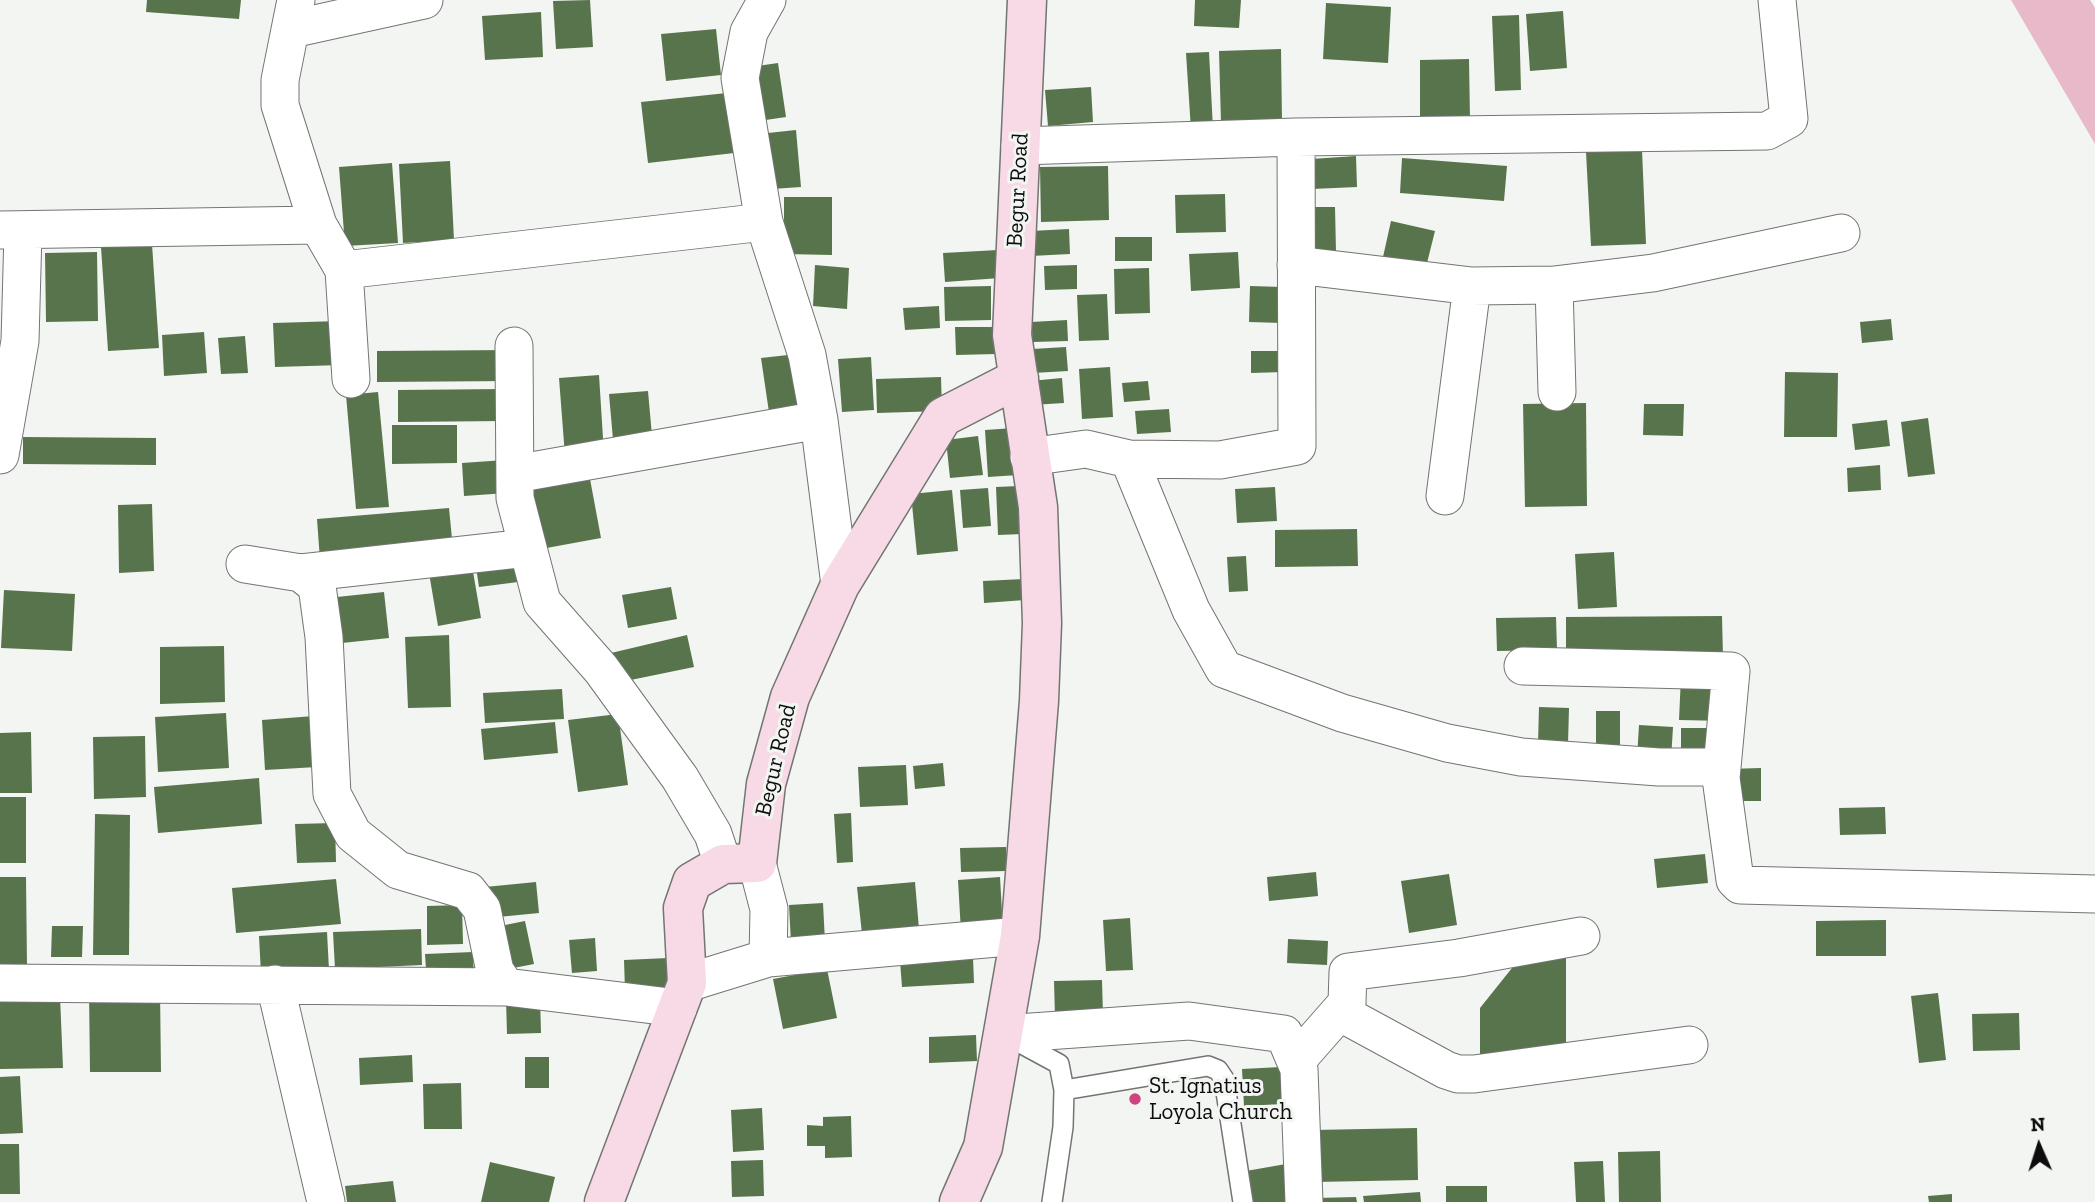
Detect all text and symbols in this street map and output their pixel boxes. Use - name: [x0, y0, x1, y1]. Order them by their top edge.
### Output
- street label: Begur Road: [1001, 132, 1035, 248]
- street label: Begur Road: [750, 701, 802, 819]
- place label: St. Ignatius Loyola Church: [1149, 1072, 1292, 1126]
- marker: St. Ignatius Loyola Church: [1127, 1091, 1143, 1107]
- north arrow: [2004, 1111, 2074, 1181]
- text: N: [2030, 1113, 2046, 1136]

